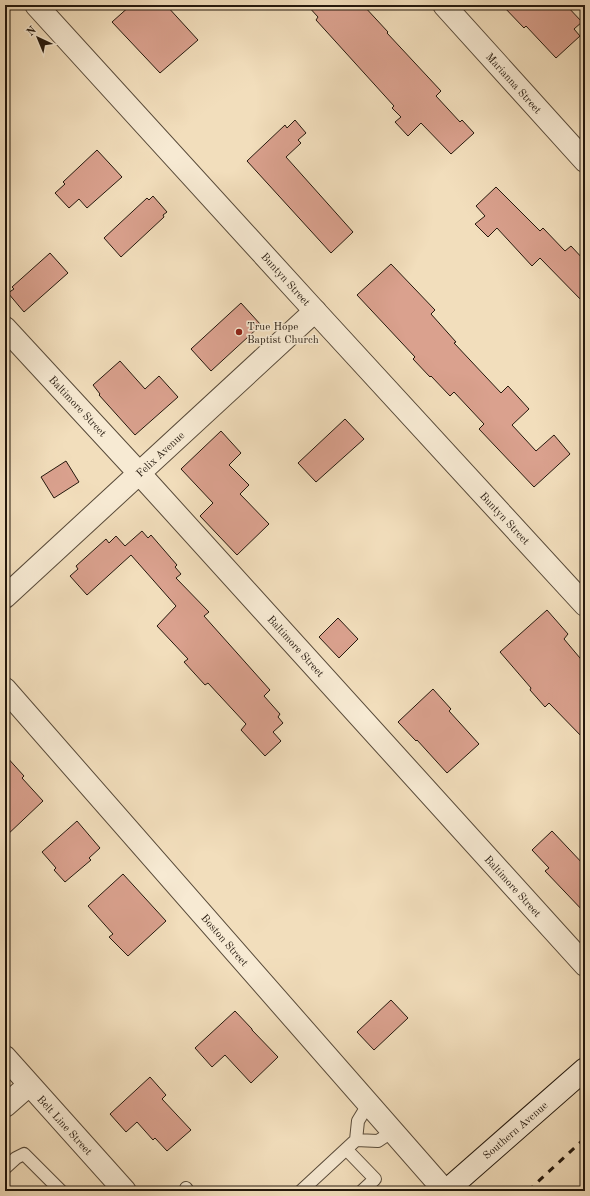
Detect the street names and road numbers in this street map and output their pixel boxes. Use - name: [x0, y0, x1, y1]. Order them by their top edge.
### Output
- street label: Marianna Street: [483, 52, 543, 116]
- street label: Buntyn Street: [258, 251, 312, 309]
- street label: Baltimore Street: [46, 374, 108, 440]
- street label: Felix Avenue: [135, 430, 187, 480]
- street label: Buntyn Street: [477, 491, 531, 547]
- street label: Baltimore Street: [264, 614, 325, 680]
- street label: Baltimore Street: [481, 854, 542, 920]
- street label: Boston Street: [198, 913, 250, 969]
- street label: Belt Line Street: [34, 1094, 94, 1158]
- street label: Southern Avenue: [482, 1100, 550, 1162]

